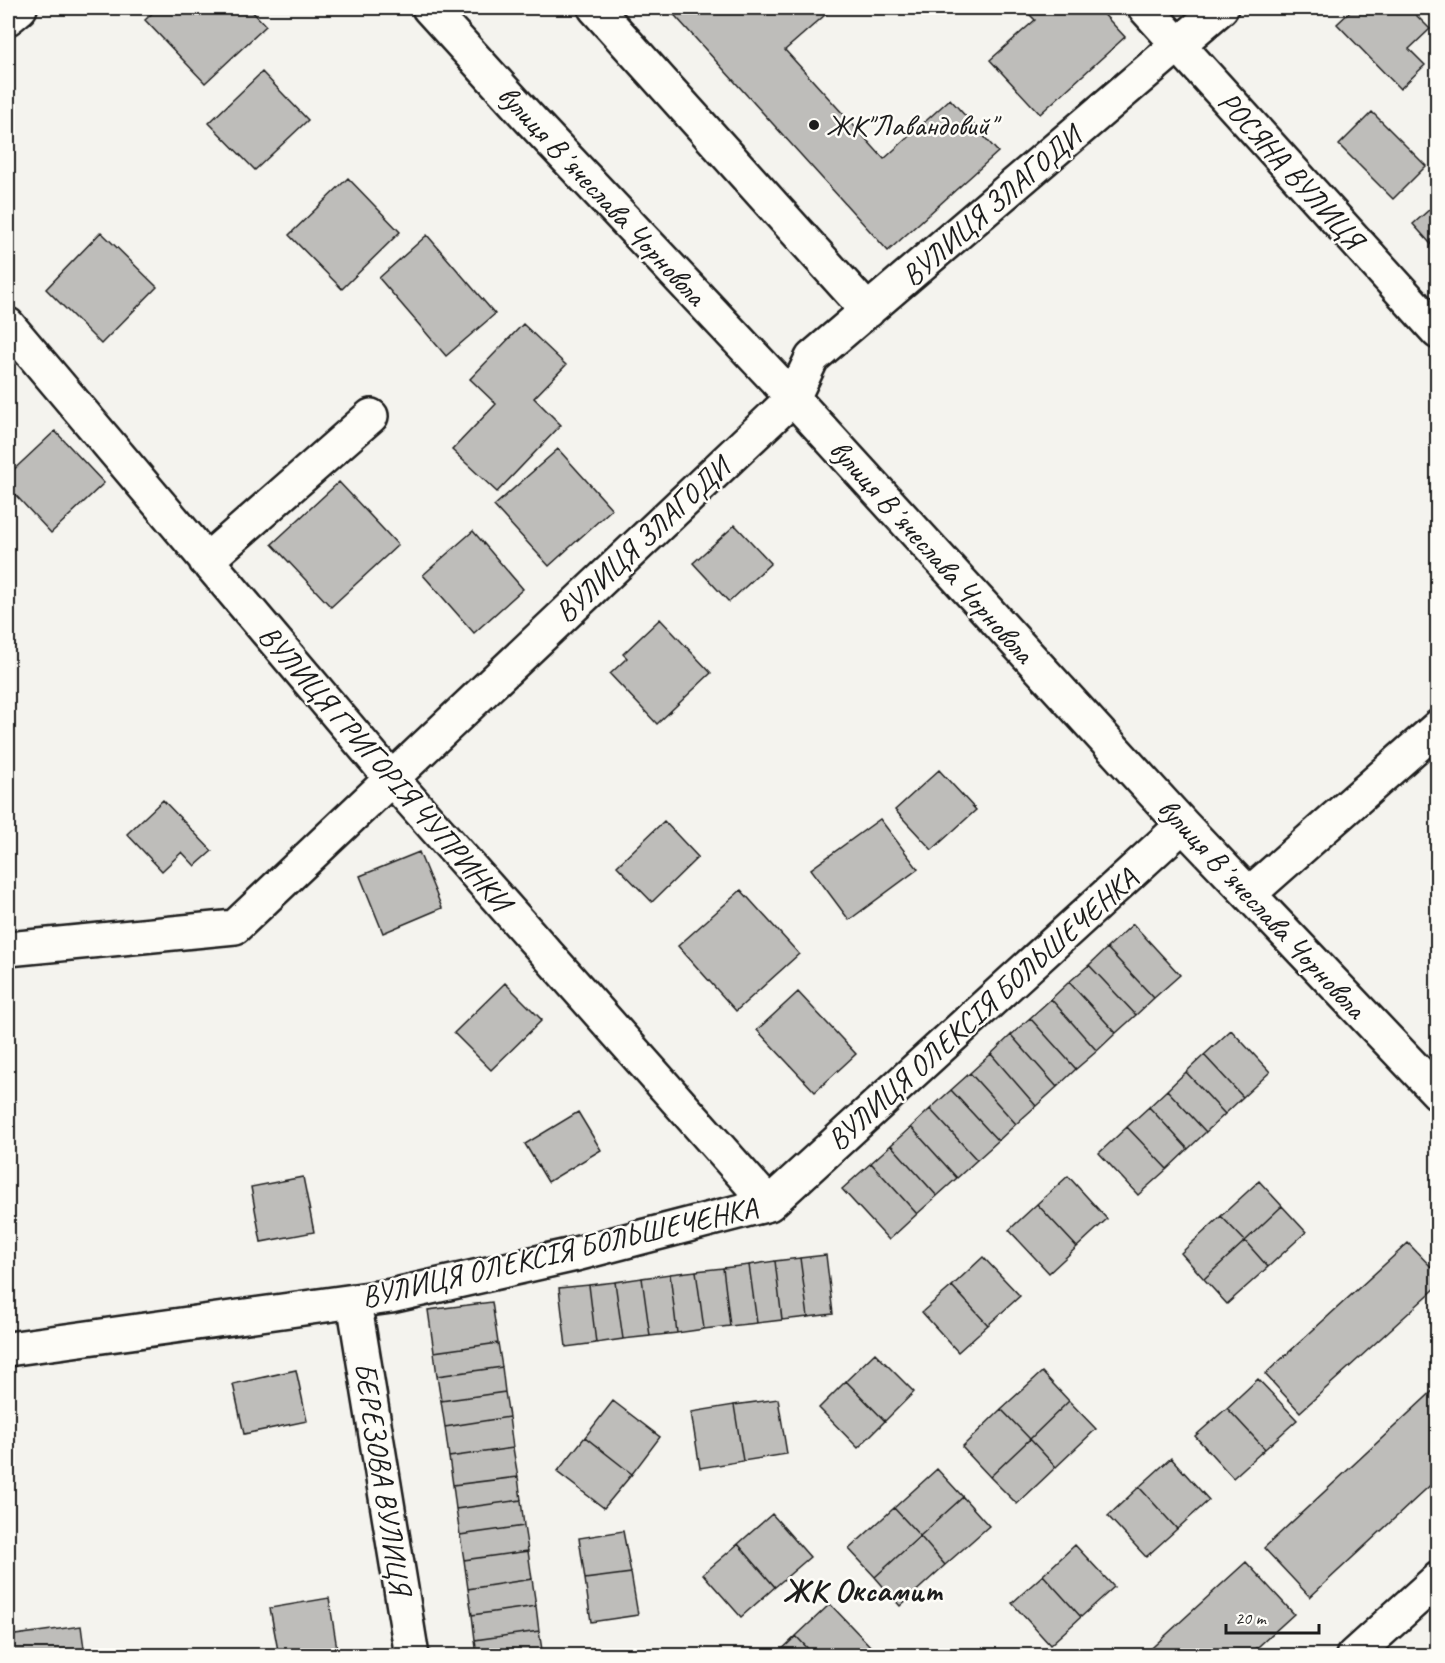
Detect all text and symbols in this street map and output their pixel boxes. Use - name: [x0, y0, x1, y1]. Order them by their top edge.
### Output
- street label: вулиця Вʼячеслава Чорновола: [490, 76, 716, 315]
- street label: РОСЯНА ВУЛИЦЯ: [1210, 83, 1375, 260]
- place label: ЖК"Лавандовий": [826, 106, 1002, 144]
- street label: ВУЛИЦЯ ЗЛАГОДИ: [894, 114, 1092, 294]
- marker: ЖК"Лавандовий": [807, 118, 821, 132]
- street label: вулиця Вʼячеслава Чорновола: [821, 431, 1044, 672]
- street label: ВУЛИЦЯ ЗЛАГОДИ: [547, 446, 741, 631]
- street label: ВУЛИЦЯ ГРИГОРІЯ ЧУПРИНКИ: [250, 617, 523, 923]
- street label: вулиця Вʼячеслава Чорновола: [1150, 789, 1376, 1028]
- street label: ВУЛИЦЯ ОЛЕКСІЯ БОЛЬШЕЧЕНКА: [819, 859, 1146, 1158]
- street label: ВУЛИЦЯ ОЛЕКСІЯ БОЛЬШЕЧЕНКА: [358, 1188, 761, 1316]
- street label: БЕРЕЗОВА ВУЛИЦЯ: [346, 1360, 421, 1601]
- district label: ЖК Оксамит: [783, 1570, 944, 1611]
- scale bar: [1226, 1597, 1319, 1635]
- text: 20 m: [1235, 1607, 1268, 1629]

